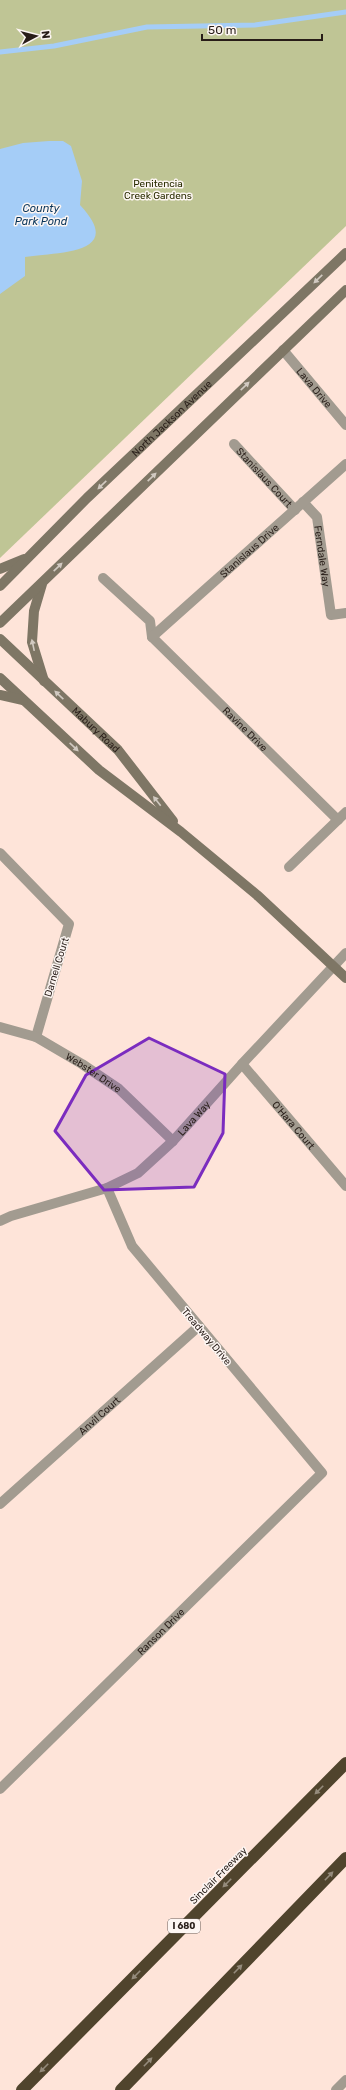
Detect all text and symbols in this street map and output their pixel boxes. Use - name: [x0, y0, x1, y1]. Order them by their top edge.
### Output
- north arrow: [16, 16, 56, 56]
- scale bar: [202, 16, 322, 42]
- text: 50 m: [208, 23, 236, 37]
- text: N: [38, 30, 52, 40]
- park label: Penitencia Creek Gardens: [124, 178, 192, 202]
- water label: County Park Pond: [15, 202, 68, 228]
- one-way arrow: [313, 275, 323, 284]
- street label: Lava Drive: [294, 366, 334, 411]
- street label: North Jackson Avenue: [130, 378, 215, 459]
- one-way arrow: [240, 381, 250, 391]
- street label: Stanislaus Court: [233, 445, 294, 510]
- one-way arrow: [147, 472, 157, 482]
- one-way arrow: [96, 480, 107, 489]
- street label: Stanislaus Drive: [218, 522, 282, 581]
- street label: Ferndale Way: [311, 525, 332, 588]
- one-way arrow: [53, 562, 63, 572]
- one-way arrow: [30, 639, 36, 652]
- one-way arrow: [54, 691, 63, 700]
- street label: Mabury Road: [69, 705, 122, 755]
- street label: Ravine Drive: [220, 705, 270, 755]
- one-way arrow: [69, 742, 79, 752]
- one-way arrow: [153, 795, 161, 806]
- street label: Darnell Court: [42, 936, 72, 998]
- street label: Webster Drive: [63, 1051, 124, 1096]
- street label: Lava Way: [176, 1098, 214, 1139]
- street label: O'Hara Court: [269, 1099, 317, 1152]
- street label: Treadway Drive: [179, 1306, 234, 1368]
- street label: Anvil Court: [77, 1394, 123, 1438]
- street label: Ranson Drive: [135, 1606, 188, 1658]
- one-way arrow: [314, 1785, 324, 1795]
- street label: Sinclair Freeway: [188, 1844, 250, 1907]
- one-way arrow: [324, 1871, 334, 1881]
- one-way arrow: [222, 1878, 232, 1888]
- road number: I 680: [168, 1919, 200, 1933]
- one-way arrow: [234, 1964, 243, 1974]
- one-way arrow: [131, 1970, 141, 1980]
- one-way arrow: [143, 2057, 153, 2067]
- one-way arrow: [40, 2063, 49, 2073]

